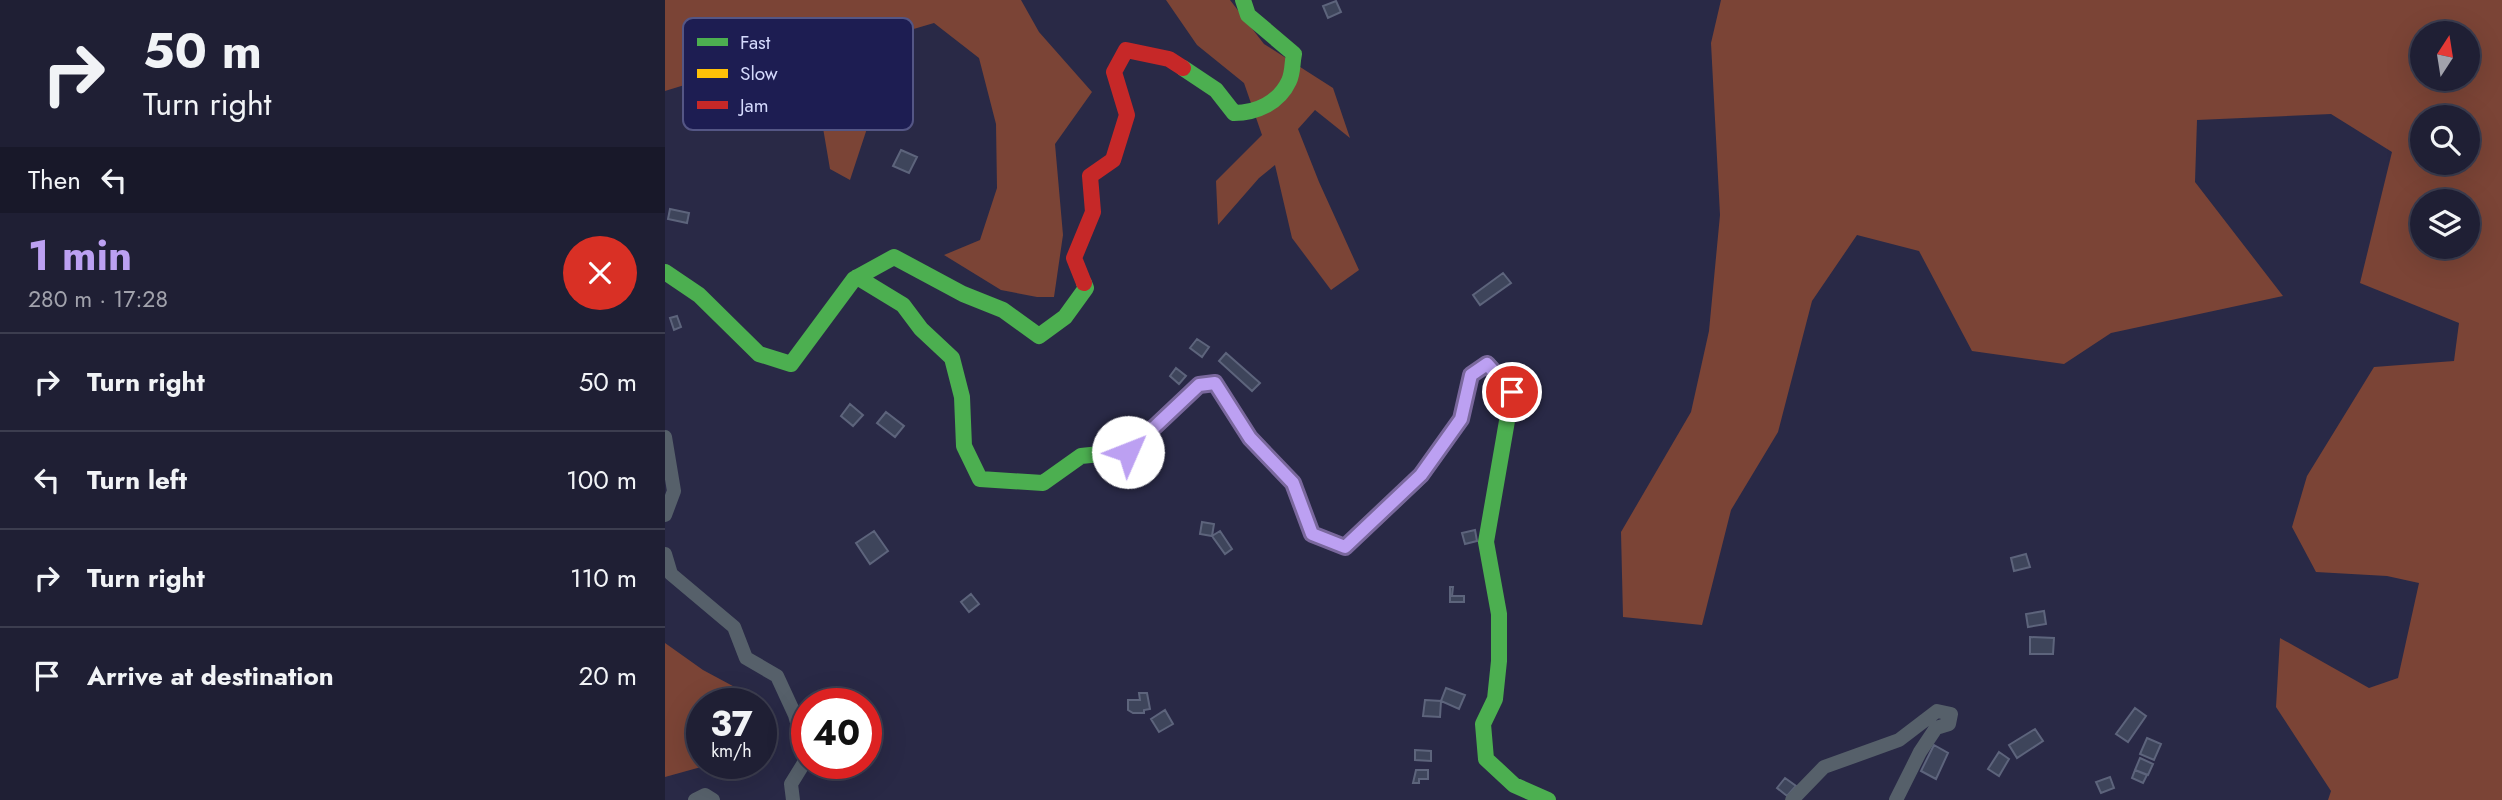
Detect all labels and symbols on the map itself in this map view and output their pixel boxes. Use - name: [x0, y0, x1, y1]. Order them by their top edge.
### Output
- legend: [683, 18, 913, 130]
- north arrow: [2410, 21, 2480, 91]
- text: Fast: [740, 29, 771, 56]
- text: Slow: [740, 60, 778, 87]
- text: Jam: [737, 92, 769, 119]
- pin: [1482, 362, 1542, 422]
- position arrow: [1091, 415, 1165, 489]
- speed limit sign: 40: [791, 688, 882, 779]

